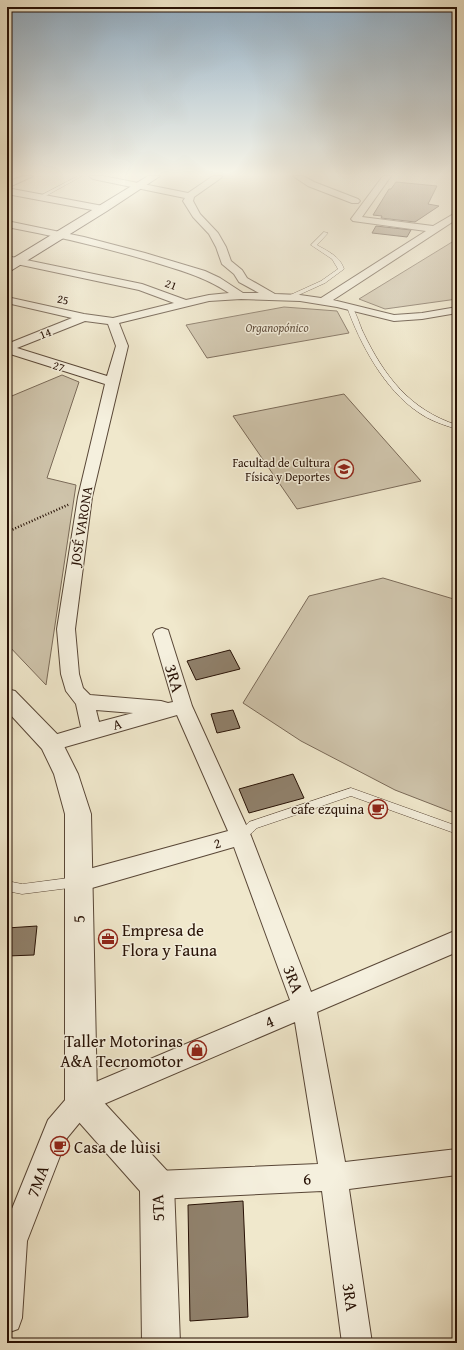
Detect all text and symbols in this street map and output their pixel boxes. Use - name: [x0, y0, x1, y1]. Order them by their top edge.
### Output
- street label: 21: [163, 274, 180, 294]
- street label: 25: [56, 289, 71, 309]
- park label: Organopónico: [245, 319, 309, 336]
- street label: 14: [36, 323, 54, 343]
- street label: 27: [51, 356, 67, 376]
- place label: Facultad de Cultura Física y Deportes: [233, 454, 330, 485]
- school or university icon: Facultad de Cultura Física y Deportes: [333, 458, 355, 480]
- street label: JOSÉ VARONA: [65, 484, 97, 569]
- street label: 3RA: [159, 661, 191, 696]
- street label: A: [110, 713, 124, 735]
- cafe icon: cafe ezquina: [367, 798, 389, 820]
- place label: cafe ezquina: [291, 799, 364, 819]
- street label: 2: [211, 832, 223, 854]
- street label: 5: [65, 915, 91, 923]
- place label: Empresa de Flora y Fauna: [122, 917, 217, 962]
- office icon: Empresa de Flora y Fauna: [97, 928, 119, 950]
- street label: 3RA: [277, 961, 311, 997]
- street label: 4: [260, 1008, 278, 1034]
- place label: Taller Motorinas A&A Tecnomotor: [60, 1028, 183, 1073]
- shop icon: Taller Motorinas A&A Tecnomotor: [186, 1039, 208, 1061]
- place label: Casa de luisi: [74, 1134, 161, 1159]
- cafe icon: Casa de luisi: [49, 1135, 71, 1157]
- street label: 7MA: [20, 1161, 55, 1201]
- street label: 6: [302, 1165, 312, 1191]
- street label: 5TA: [144, 1193, 170, 1222]
- street label: 3RA: [337, 1281, 365, 1313]

